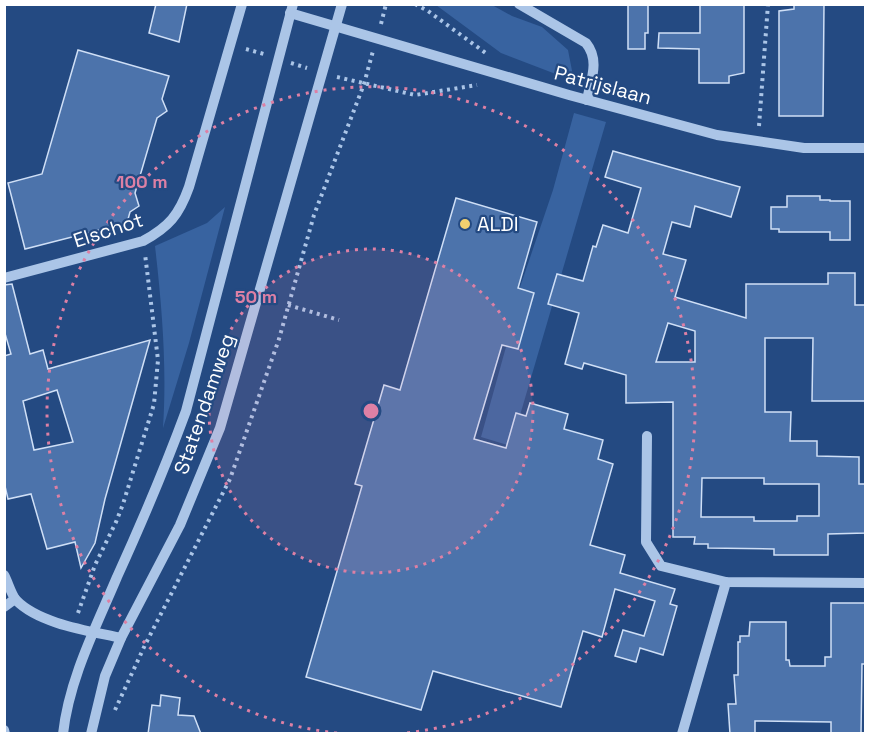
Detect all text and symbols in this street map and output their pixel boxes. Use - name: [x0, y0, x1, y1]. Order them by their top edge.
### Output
- street label: Patrijslaan: [551, 60, 655, 110]
- text: 100 m: [116, 170, 168, 193]
- street label: Elschot: [70, 206, 146, 254]
- place label: ALDI: [477, 211, 519, 237]
- marker: ALDI: [458, 217, 472, 231]
- text: 50 m: [235, 285, 277, 308]
- street label: Statendamweg: [168, 330, 240, 478]
- centre of rings: [361, 401, 381, 421]

